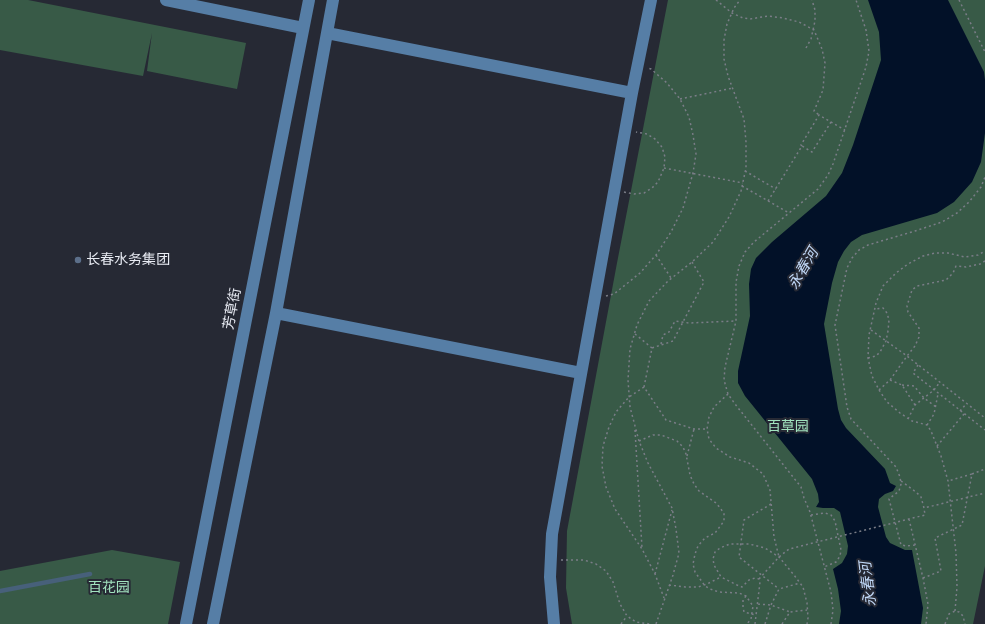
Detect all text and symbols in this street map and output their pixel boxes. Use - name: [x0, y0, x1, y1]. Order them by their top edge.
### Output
- water label: 永春河: [785, 245, 823, 293]
- place label: 长春水务集团: [86, 252, 170, 268]
- marker: 长春水务集团: [73, 255, 83, 265]
- street label: 芳草街: [221, 287, 245, 331]
- park label: 百草园: [767, 419, 809, 435]
- water label: 永春河: [857, 561, 881, 607]
- park label: 百花园: [88, 580, 130, 596]

